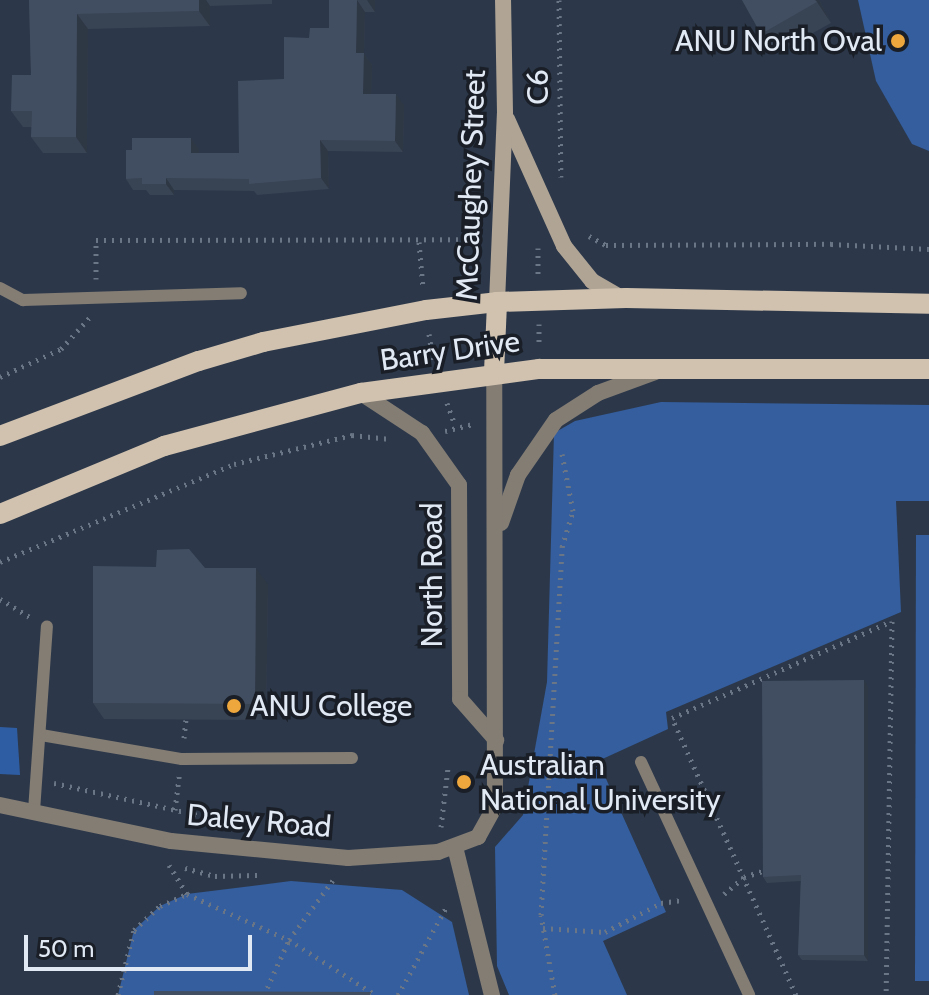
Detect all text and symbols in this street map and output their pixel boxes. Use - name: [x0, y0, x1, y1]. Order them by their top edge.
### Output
- place label: ANU North Oval: [675, 23, 882, 59]
- marker: ANU North Oval: [889, 32, 907, 50]
- street label: McCaughey Street: [449, 69, 493, 301]
- street label: C6: [520, 69, 556, 105]
- street label: Barry Drive: [378, 323, 522, 379]
- street label: North Road: [414, 503, 450, 647]
- place label: ANU College: [250, 688, 412, 724]
- marker: ANU College: [225, 697, 243, 715]
- place label: Australian National University: [480, 747, 721, 818]
- marker: Australian National University: [455, 773, 473, 791]
- street label: Daley Road: [185, 797, 333, 845]
- scale bar: [28, 919, 256, 969]
- text: 50 m: [38, 934, 94, 963]

